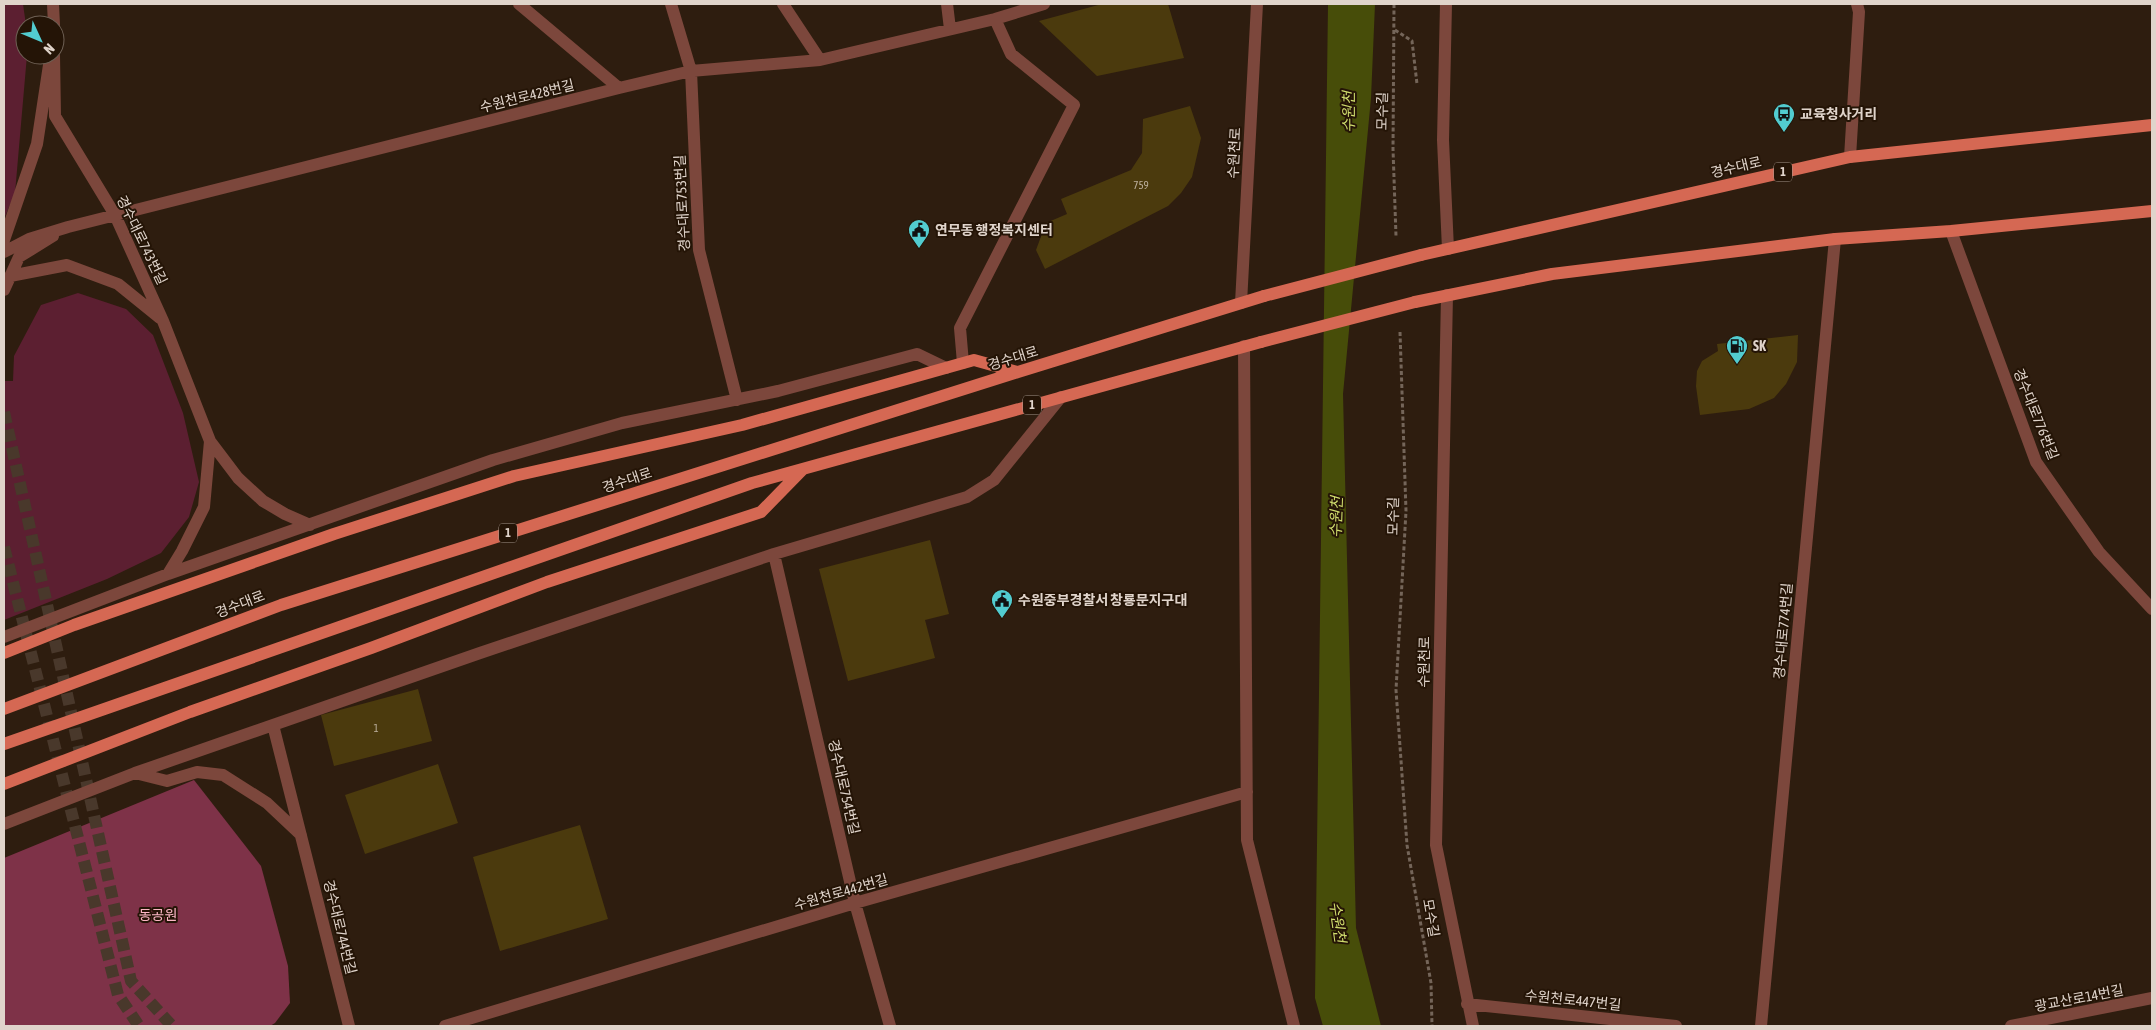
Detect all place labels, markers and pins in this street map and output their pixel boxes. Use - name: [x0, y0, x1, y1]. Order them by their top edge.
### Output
- bus stop icon: 교육청사거리: [1772, 102, 1796, 133]
- place label: 교육청사거리: [1800, 106, 1877, 122]
- public building icon: 연무동 행정복지센터: [907, 218, 931, 249]
- place label: 연무동 행정복지센터: [935, 222, 1053, 238]
- fuel station icon: SK: [1725, 334, 1749, 365]
- place label: SK: [1753, 338, 1766, 354]
- public building icon: 수원중부경찰서 창룡문지구대: [990, 588, 1014, 619]
- place label: 수원중부경찰서 창룡문지구대: [1018, 592, 1187, 608]

